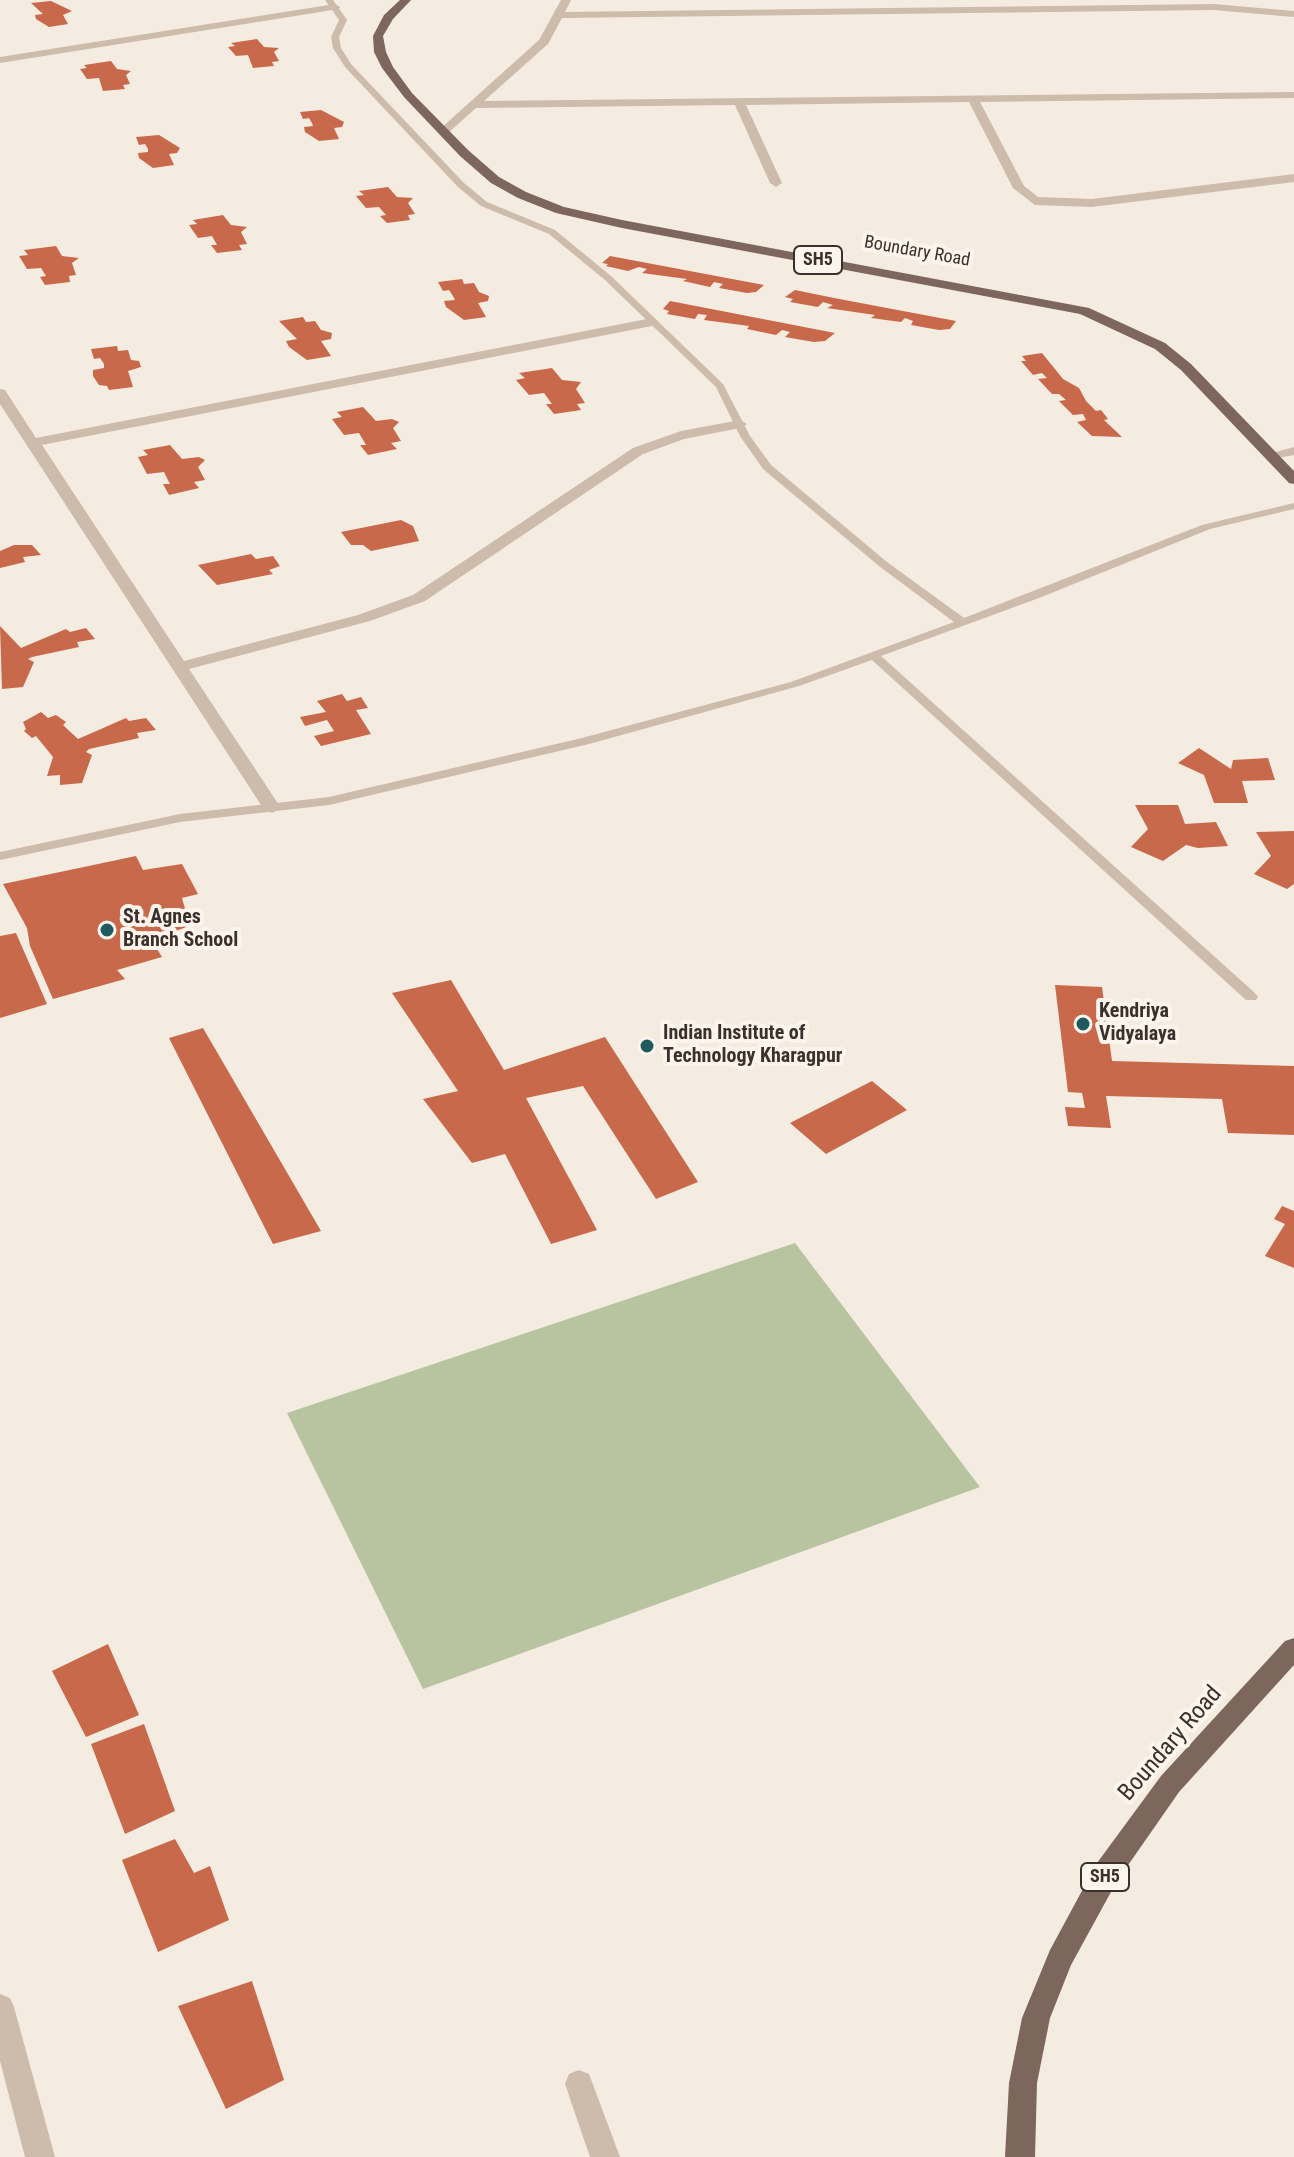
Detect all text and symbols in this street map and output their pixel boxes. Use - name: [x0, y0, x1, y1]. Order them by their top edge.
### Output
- street label: Boundary Road: [862, 232, 972, 272]
- road number: SH5: [794, 246, 842, 274]
- place label: St. Agnes Branch School: [123, 906, 238, 953]
- marker: St. Agnes Branch School: [98, 921, 116, 939]
- place label: Kendriya Vidyalaya: [1099, 1000, 1176, 1047]
- marker: Kendriya Vidyalaya: [1074, 1015, 1092, 1033]
- place label: Indian Institute of Technology Kharagpur: [663, 1022, 842, 1069]
- marker: Indian Institute of Technology Kharagpur: [638, 1037, 656, 1055]
- street label: Boundary Road: [1113, 1681, 1229, 1807]
- road number: SH5: [1081, 1863, 1129, 1891]

